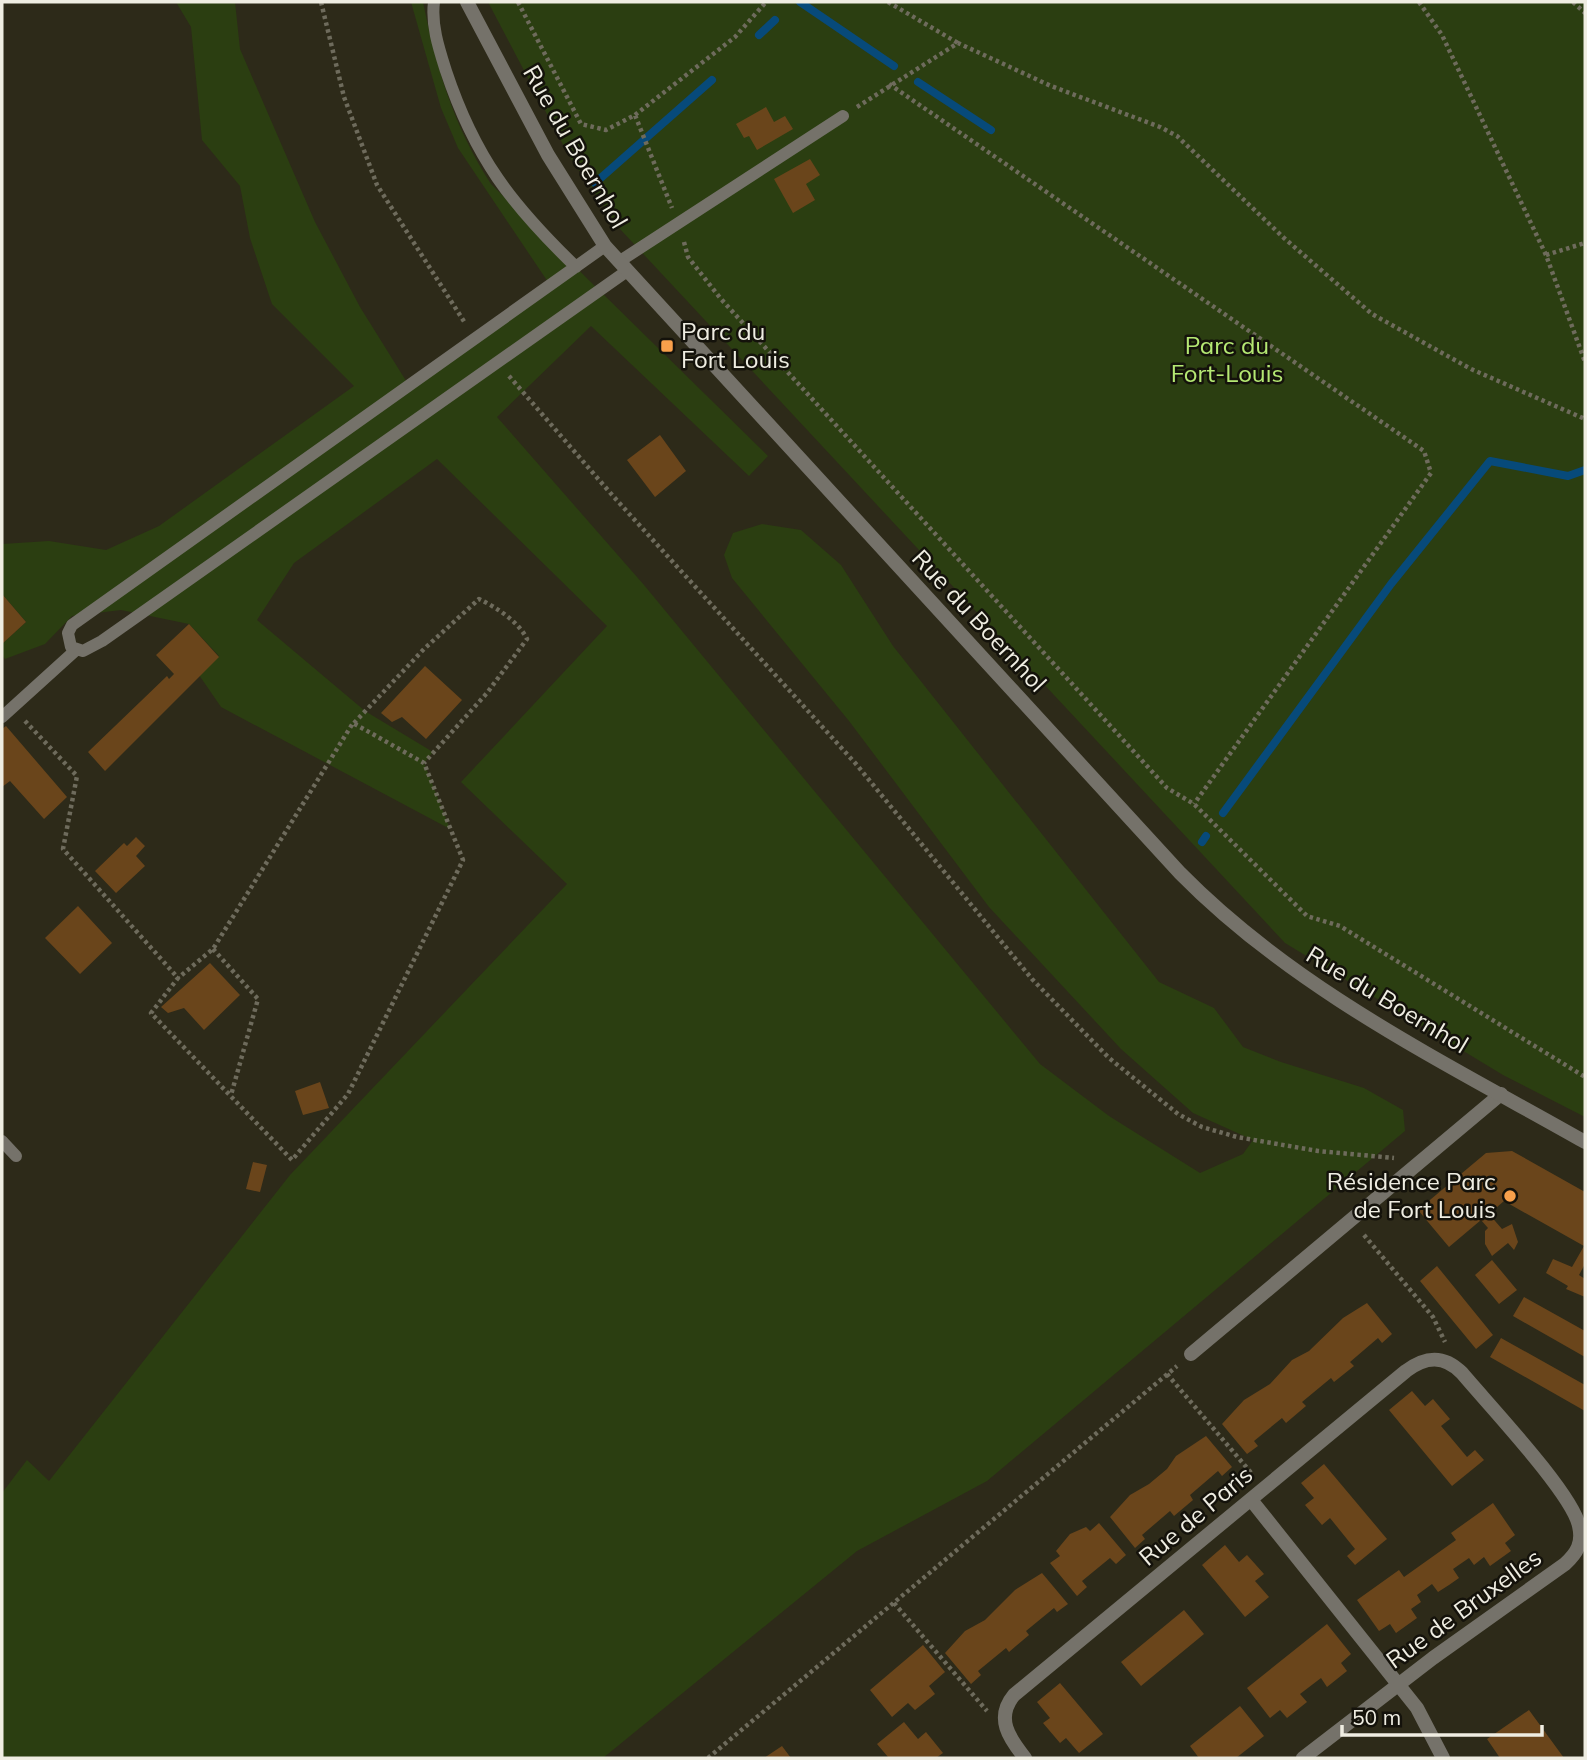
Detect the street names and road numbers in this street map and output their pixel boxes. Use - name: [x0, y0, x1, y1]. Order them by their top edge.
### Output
- street label: Rue du Boernhol: [517, 59, 635, 234]
- street label: Rue du Boernhol: [906, 543, 1053, 698]
- street label: Rue du Boernhol: [1301, 939, 1474, 1059]
- street label: Rue de Paris: [1132, 1459, 1258, 1571]
- street label: Rue de Bruxelles: [1380, 1542, 1547, 1675]

